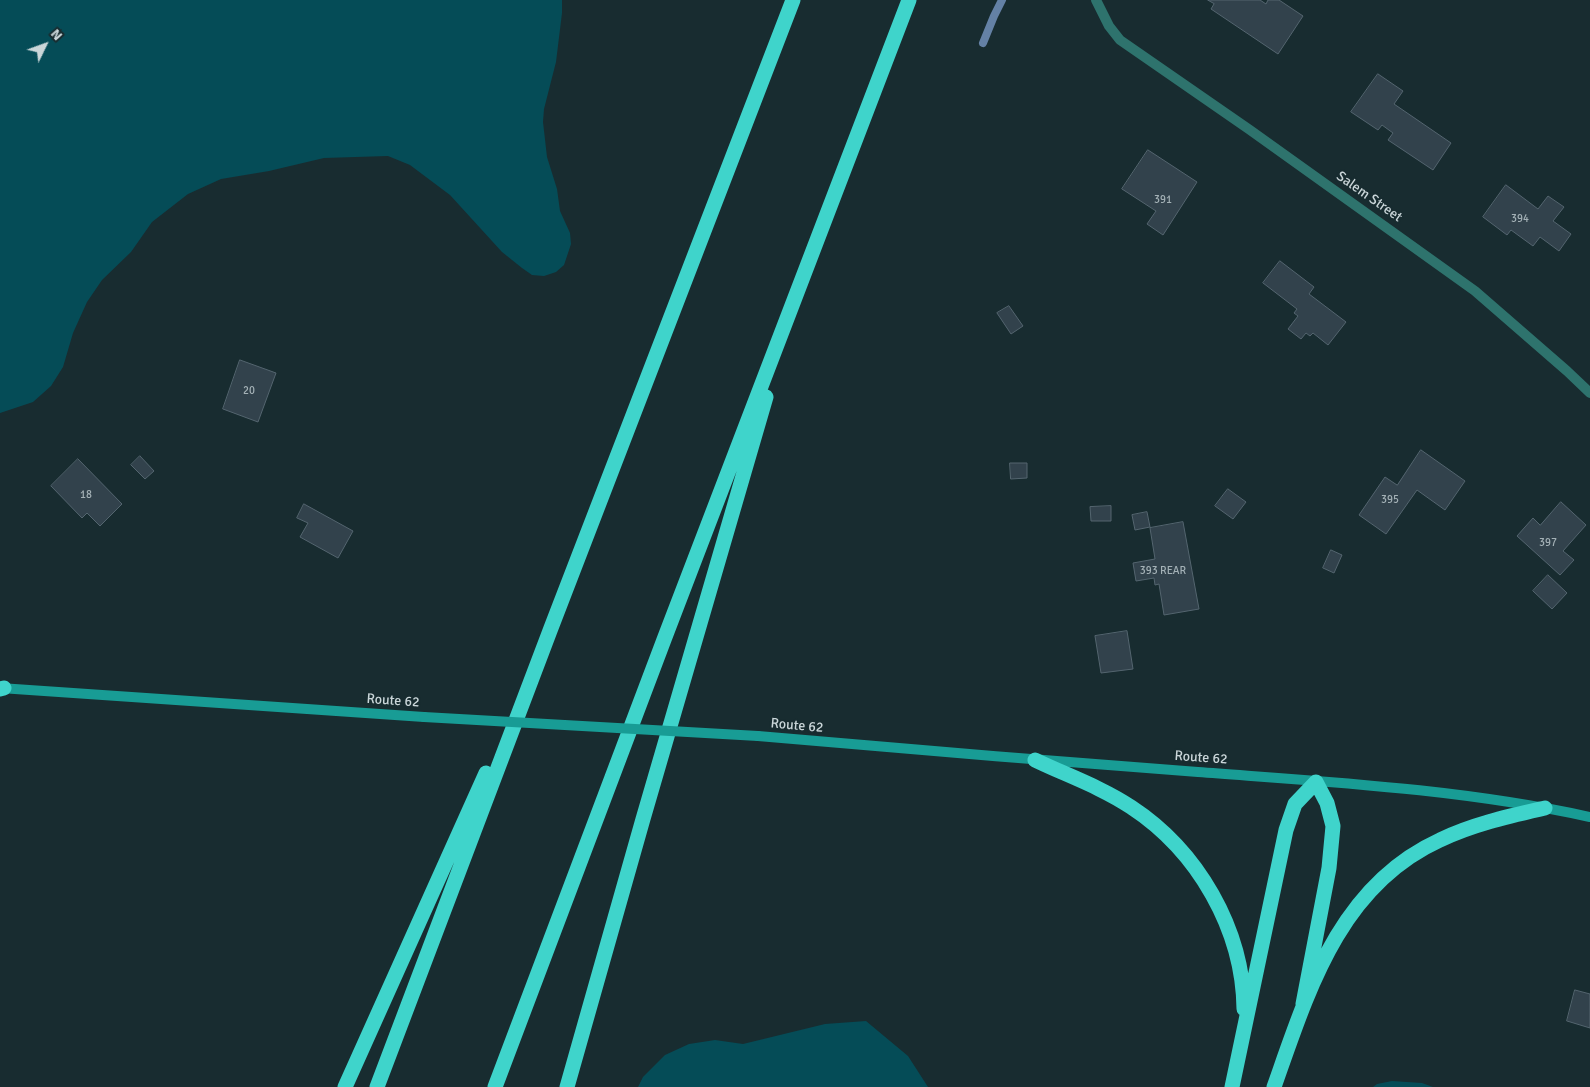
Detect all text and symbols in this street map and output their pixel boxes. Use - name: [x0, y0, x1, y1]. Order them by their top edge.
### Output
- north arrow: [20, 20, 70, 70]
- text: N: [47, 25, 66, 44]
- street label: Salem Street: [1333, 168, 1405, 226]
- house number: 391: [1154, 193, 1172, 207]
- house number: 394: [1511, 212, 1529, 226]
- house number: 20: [243, 384, 255, 398]
- house number: 18: [80, 488, 92, 502]
- house number: 395: [1381, 493, 1399, 507]
- house number: 397: [1539, 536, 1557, 550]
- house number: 393 REAR: [1140, 564, 1186, 578]
- street label: Route 62: [366, 691, 420, 711]
- street label: Route 62: [770, 715, 824, 737]
- street label: Route 62: [1174, 748, 1228, 768]

